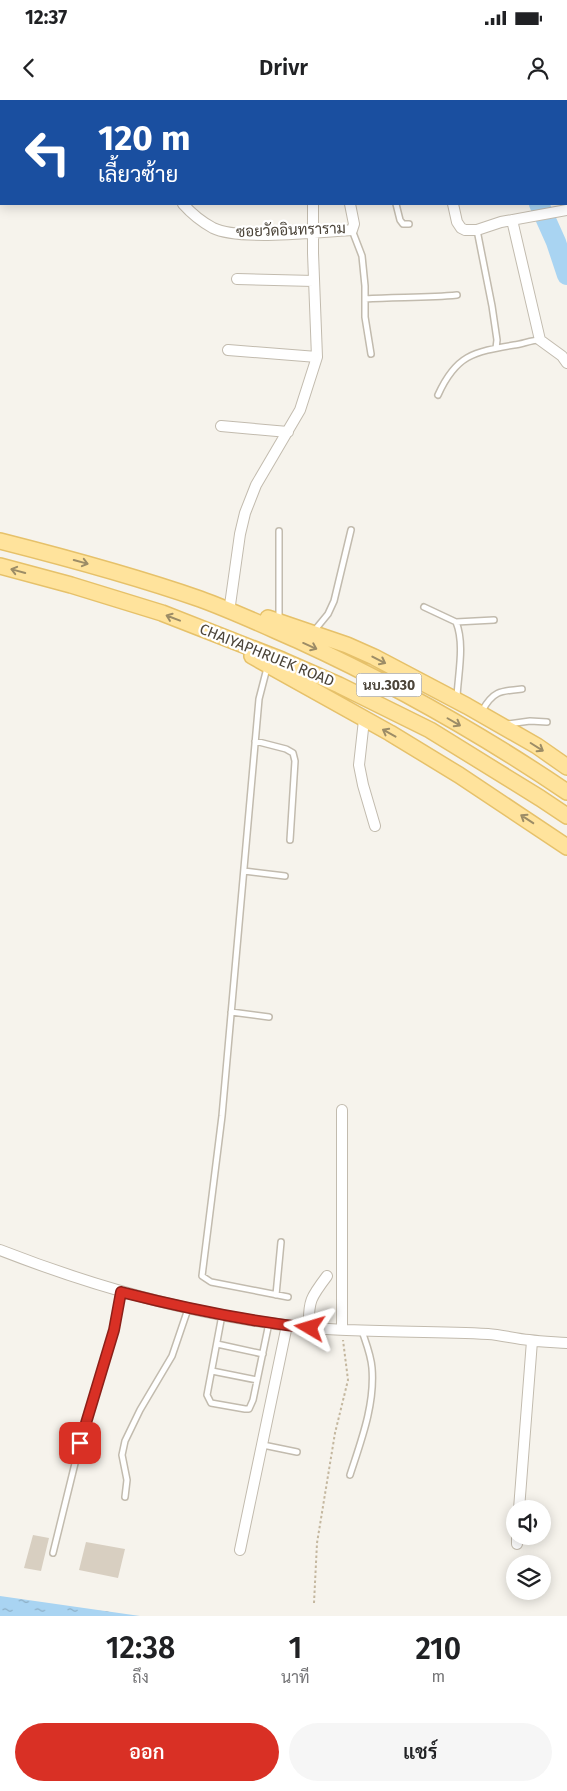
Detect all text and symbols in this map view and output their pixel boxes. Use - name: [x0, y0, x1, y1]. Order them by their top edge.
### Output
- text: 12:37: [25, 6, 67, 29]
- icon: back: [15, 54, 43, 82]
- text: Drivr: [259, 54, 308, 81]
- icon: person: [524, 54, 552, 82]
- text: 120 m: [98, 117, 191, 159]
- icon: left: [15, 120, 80, 185]
- text: เลี้ยวซ้าย: [98, 161, 178, 188]
- street label: ซอยวัดอินทราราม: [236, 219, 346, 241]
- one-way arrow: [73, 558, 89, 567]
- one-way arrow: [11, 565, 27, 575]
- one-way arrow: [166, 613, 182, 622]
- street label: CHAIYAPHRUEK ROAD: [197, 620, 337, 690]
- one-way arrow: [302, 642, 317, 652]
- one-way arrow: [372, 655, 387, 665]
- road number: นบ.3030: [356, 674, 422, 696]
- one-way arrow: [447, 717, 461, 727]
- one-way arrow: [382, 728, 397, 737]
- one-way arrow: [530, 742, 544, 752]
- one-way arrow: [520, 814, 534, 824]
- position arrow: [283, 1301, 335, 1353]
- pin: [59, 1422, 101, 1464]
- icon: arrive: [66, 1429, 94, 1457]
- map controls: [506, 1500, 551, 1600]
- button: sound: [506, 1500, 551, 1545]
- button: layers: [506, 1555, 551, 1600]
- text: 12:38: [106, 1630, 175, 1666]
- text: 1: [288, 1630, 302, 1666]
- text: 210: [415, 1631, 461, 1667]
- text: m: [431, 1667, 445, 1686]
- text: ถึง: [132, 1668, 149, 1687]
- text: นาที: [281, 1668, 310, 1687]
- button: ออก: [15, 1723, 279, 1781]
- button: แชร์: [289, 1723, 552, 1781]

